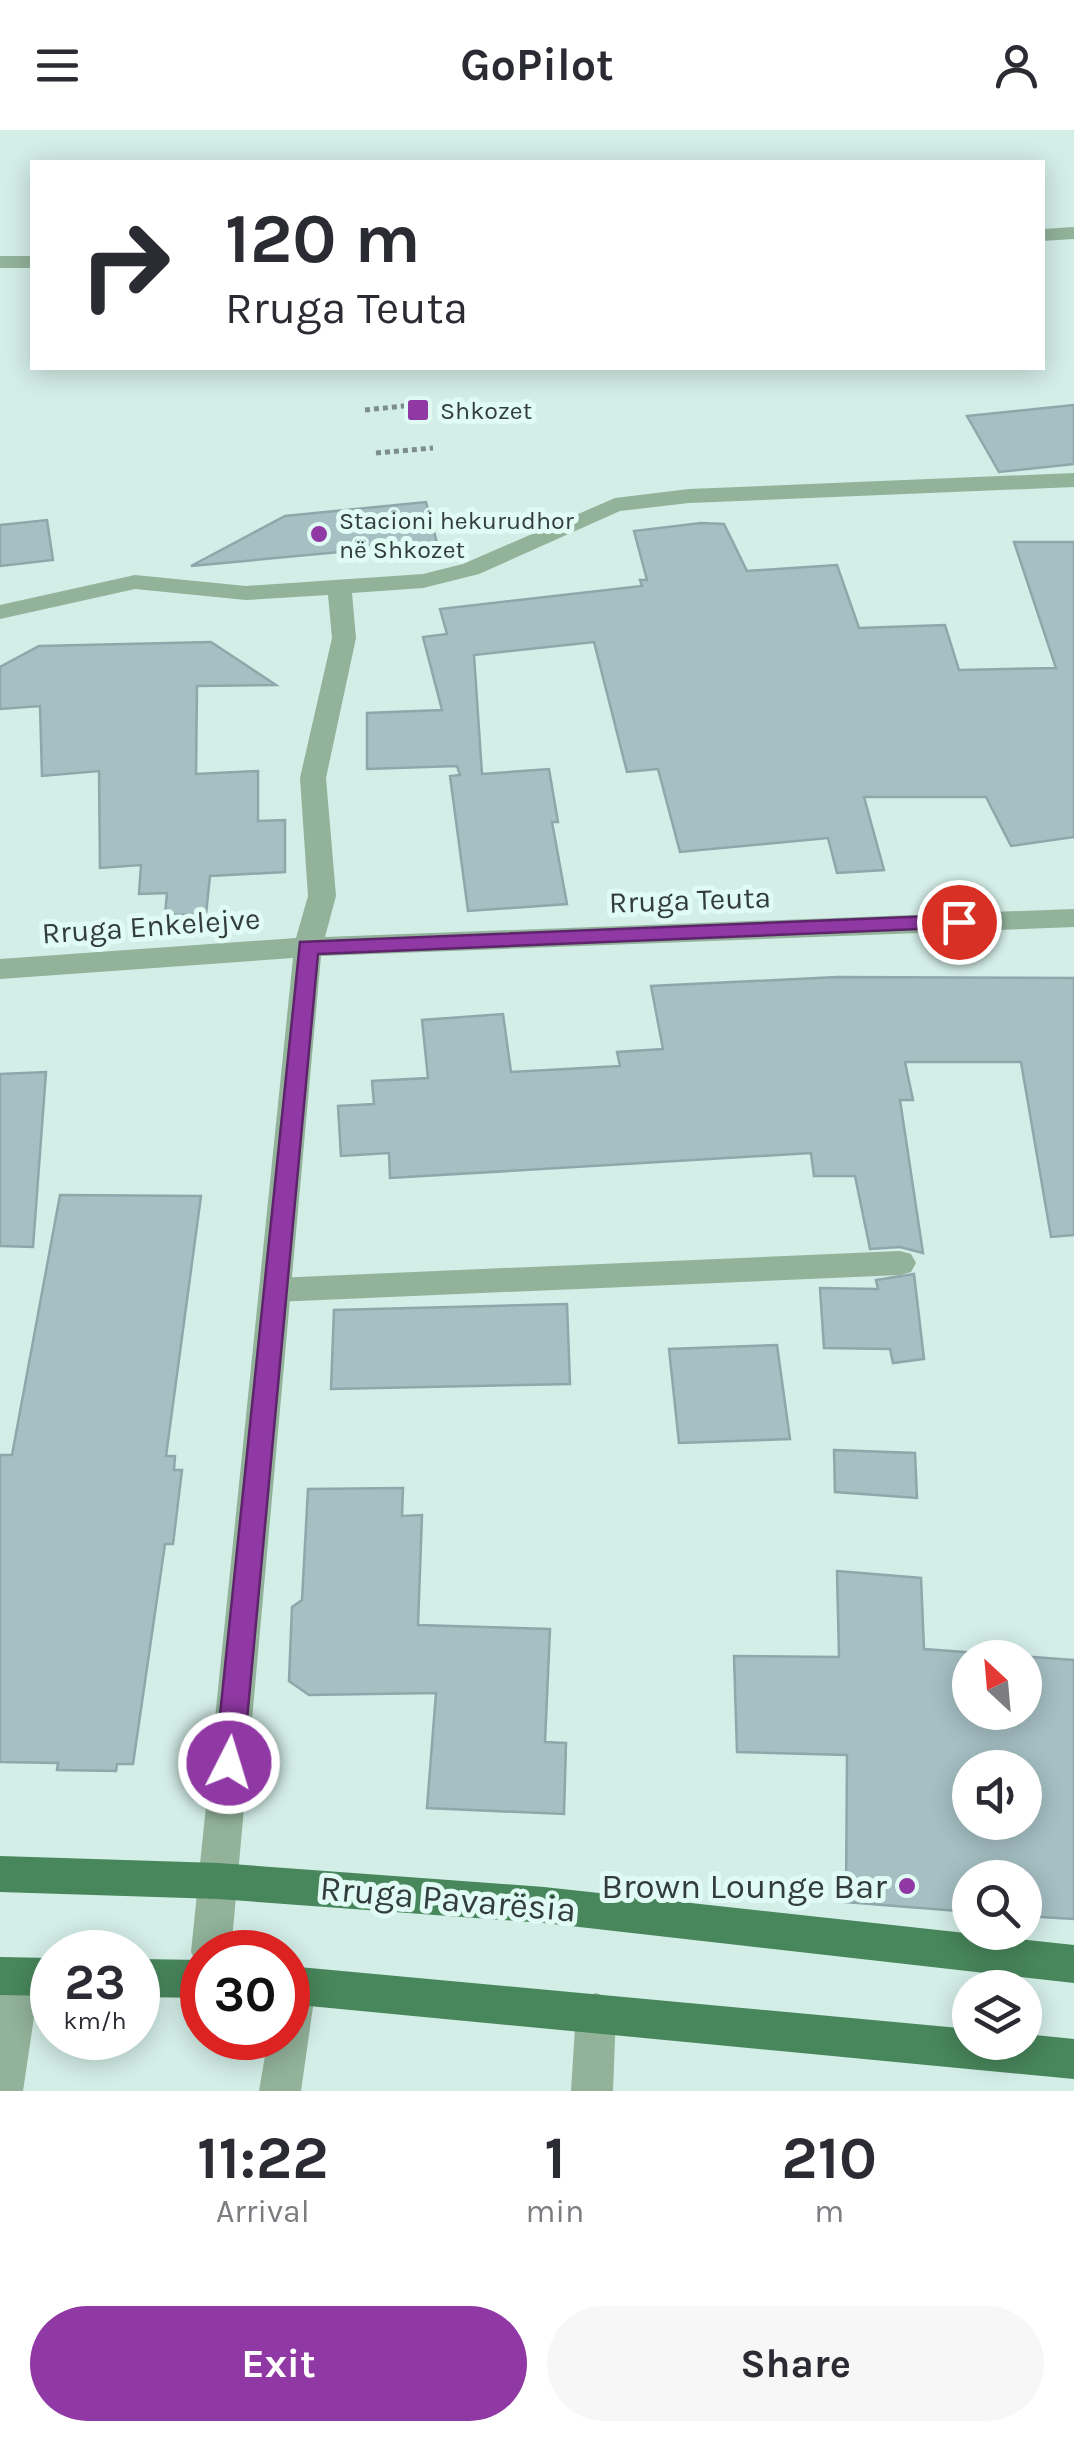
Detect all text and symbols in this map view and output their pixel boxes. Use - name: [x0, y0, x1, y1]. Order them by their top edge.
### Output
- icon: menu: [30, 38, 85, 93]
- icon: person: [989, 38, 1044, 93]
- text: GoPilot: [460, 39, 614, 91]
- text: 120 m: [225, 198, 421, 280]
- icon: right: [60, 200, 190, 330]
- text: Rruga Teuta: [225, 282, 468, 334]
- place label: Shkozet: [440, 396, 532, 425]
- marker: Shkozet: [405, 397, 431, 423]
- place label: Stacioni hekurudhor në Shkozet: [339, 506, 575, 564]
- marker: Stacioni hekurudhor në Shkozet: [308, 523, 330, 545]
- street label: Rruga Teuta: [608, 879, 772, 921]
- pin: [917, 880, 1002, 965]
- icon: arrive: [932, 895, 987, 950]
- street label: Rruga Enkelejve: [41, 900, 261, 952]
- north arrow: [952, 1640, 1042, 1730]
- map controls: [952, 1640, 1042, 2060]
- position arrow: [177, 1711, 281, 1815]
- button: sound: [952, 1750, 1042, 1840]
- button: search: [952, 1860, 1042, 1950]
- place label: Brown Lounge Bar: [601, 1866, 887, 1907]
- street label: Rruga Pavarësia: [318, 1867, 578, 1931]
- marker: Brown Lounge Bar: [896, 1875, 918, 1897]
- speed limit sign: 30: [180, 1930, 310, 2060]
- text: 23: [64, 1953, 126, 2012]
- button: layers: [952, 1970, 1042, 2060]
- text: km/h: [63, 2006, 127, 2035]
- text: 11:22: [197, 2123, 329, 2193]
- text: 1: [544, 2123, 566, 2193]
- text: 210: [781, 2123, 877, 2193]
- text: Arrival: [216, 2193, 310, 2230]
- text: min: [526, 2193, 584, 2230]
- text: m: [814, 2193, 844, 2230]
- button: Exit: [30, 2306, 527, 2421]
- button: Share: [547, 2306, 1044, 2421]

